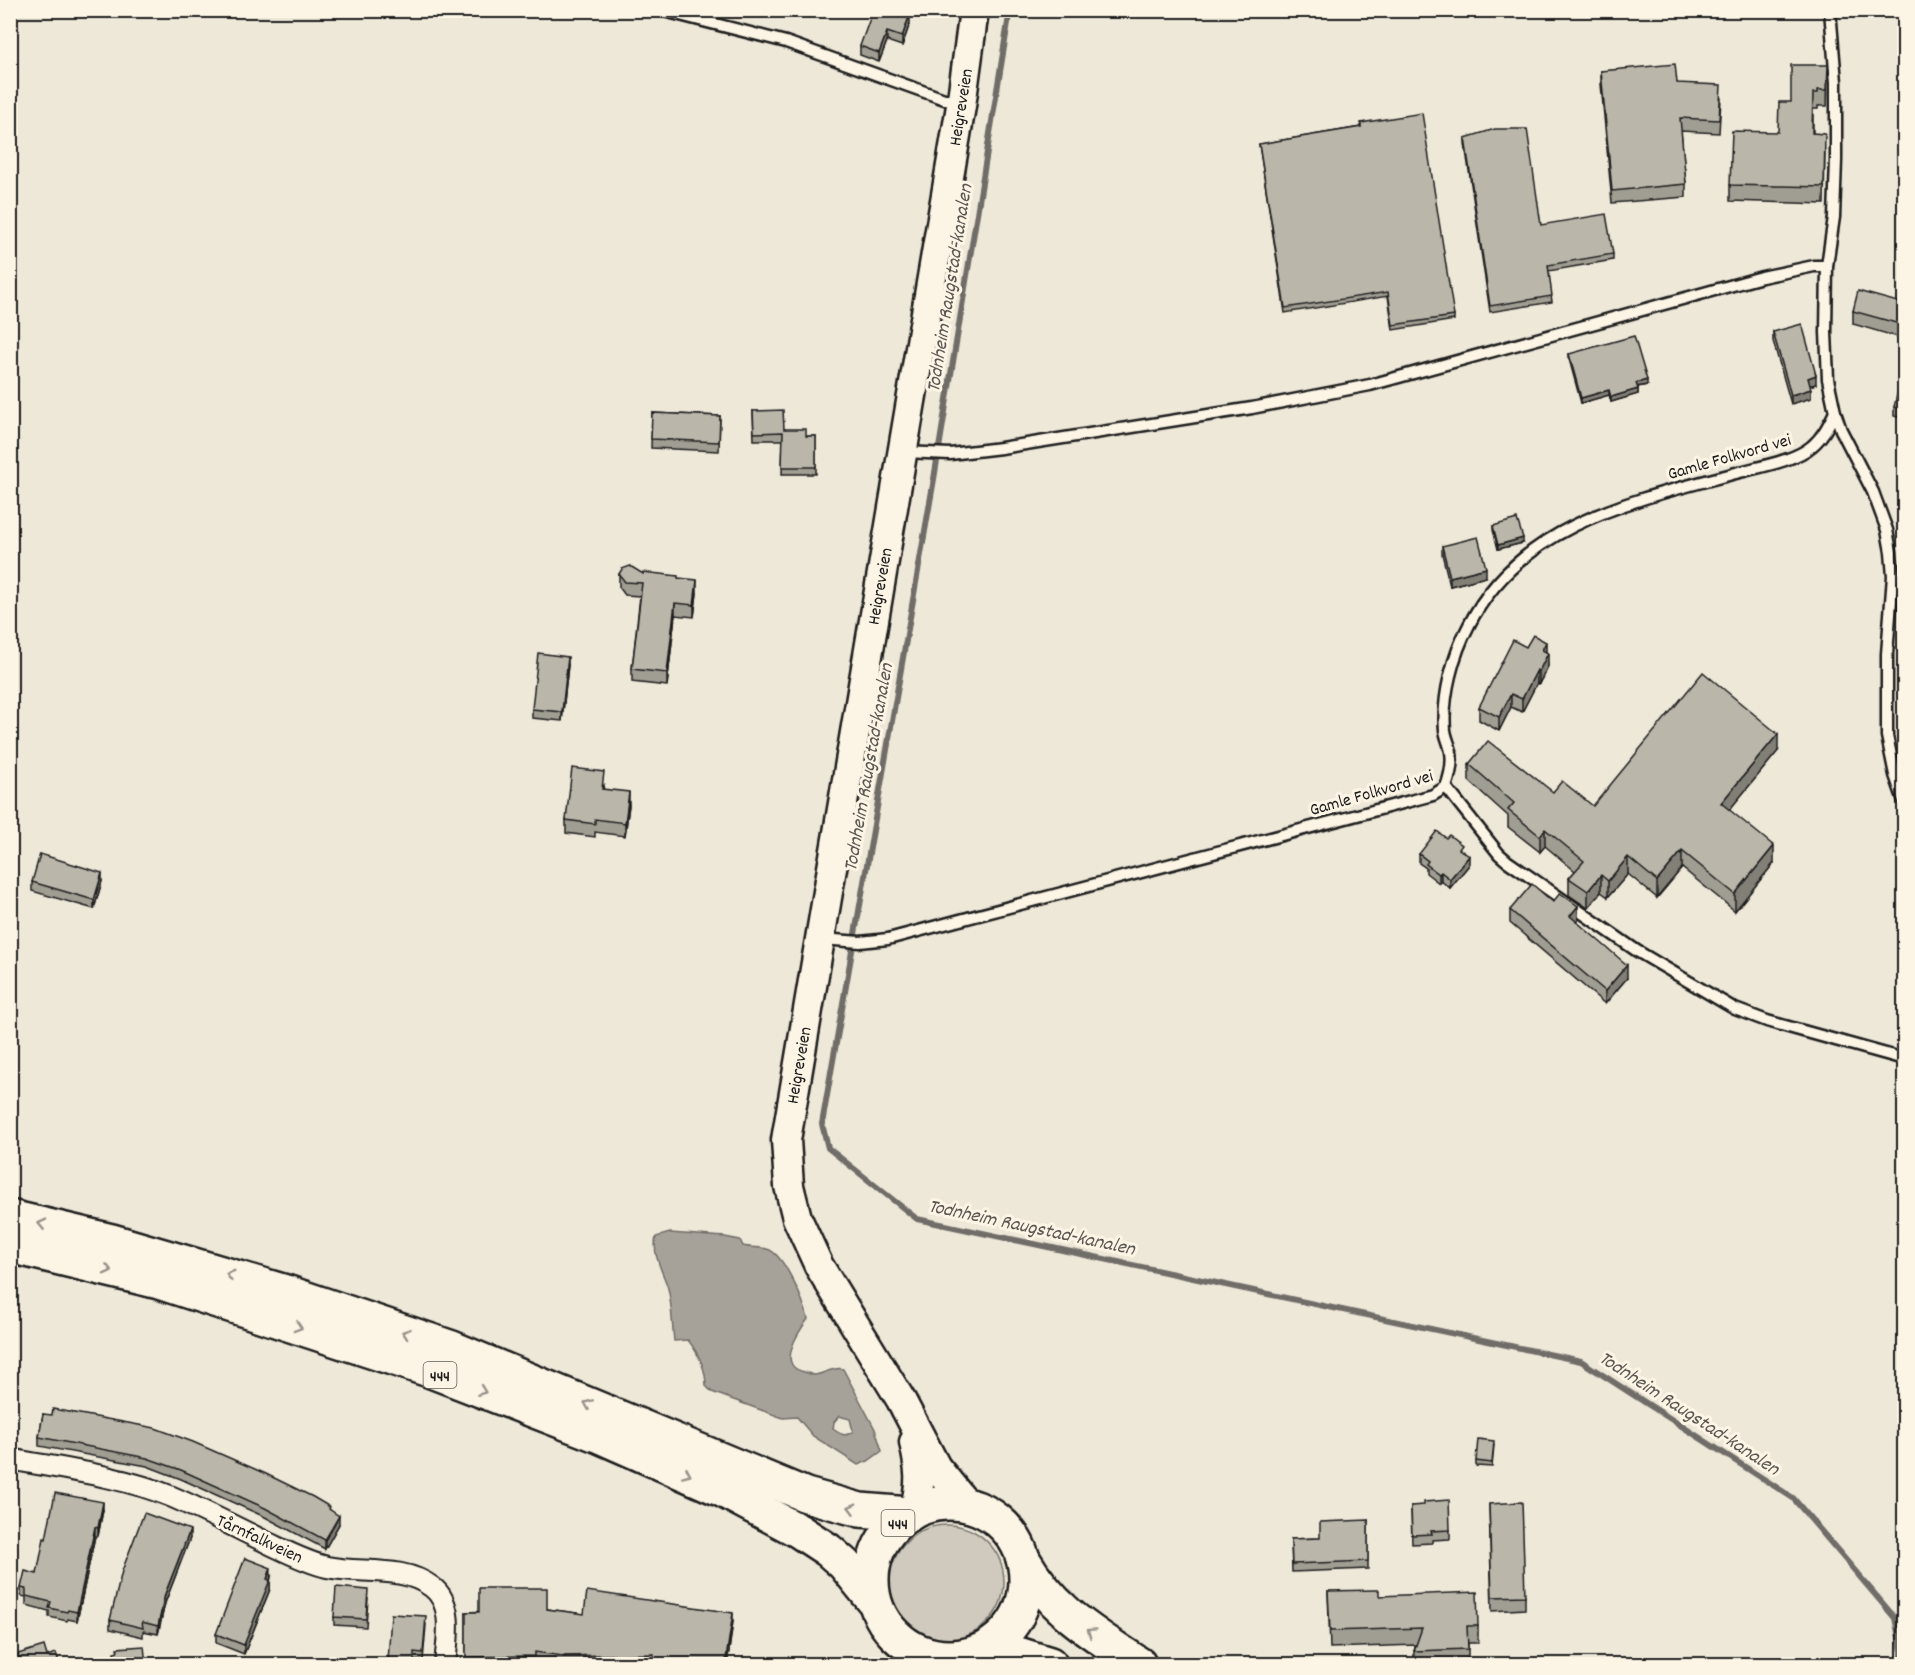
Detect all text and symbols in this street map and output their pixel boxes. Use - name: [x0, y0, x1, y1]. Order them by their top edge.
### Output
- street label: Heigreveien: [944, 67, 981, 148]
- water label: Todnheim Raugstad-kanalen: [921, 182, 981, 395]
- street label: Gamle Folkvord vei: [1665, 429, 1794, 488]
- street label: Heigreveien: [862, 546, 901, 627]
- water label: Todnheim Raugstad-kanalen: [838, 661, 902, 874]
- street label: Gamle Folkvord vei: [1307, 765, 1436, 824]
- street label: Heigreveien: [781, 1025, 820, 1106]
- water label: Todnheim Raugstad-kanalen: [925, 1193, 1138, 1265]
- one-way arrow: [37, 1218, 47, 1231]
- one-way arrow: [103, 1262, 113, 1275]
- one-way arrow: [225, 1270, 236, 1282]
- one-way arrow: [292, 1320, 303, 1333]
- one-way arrow: [401, 1327, 412, 1340]
- water label: Todnheim Raugstad-kanalen: [1592, 1345, 1785, 1484]
- road number: 444: [424, 1362, 456, 1388]
- one-way arrow: [476, 1384, 487, 1396]
- one-way arrow: [583, 1399, 594, 1411]
- one-way arrow: [681, 1467, 692, 1479]
- one-way arrow: [847, 1502, 857, 1515]
- street label: Tårnfalkveien: [212, 1509, 306, 1571]
- road number: 444: [882, 1510, 914, 1536]
- one-way arrow: [1086, 1628, 1097, 1639]

